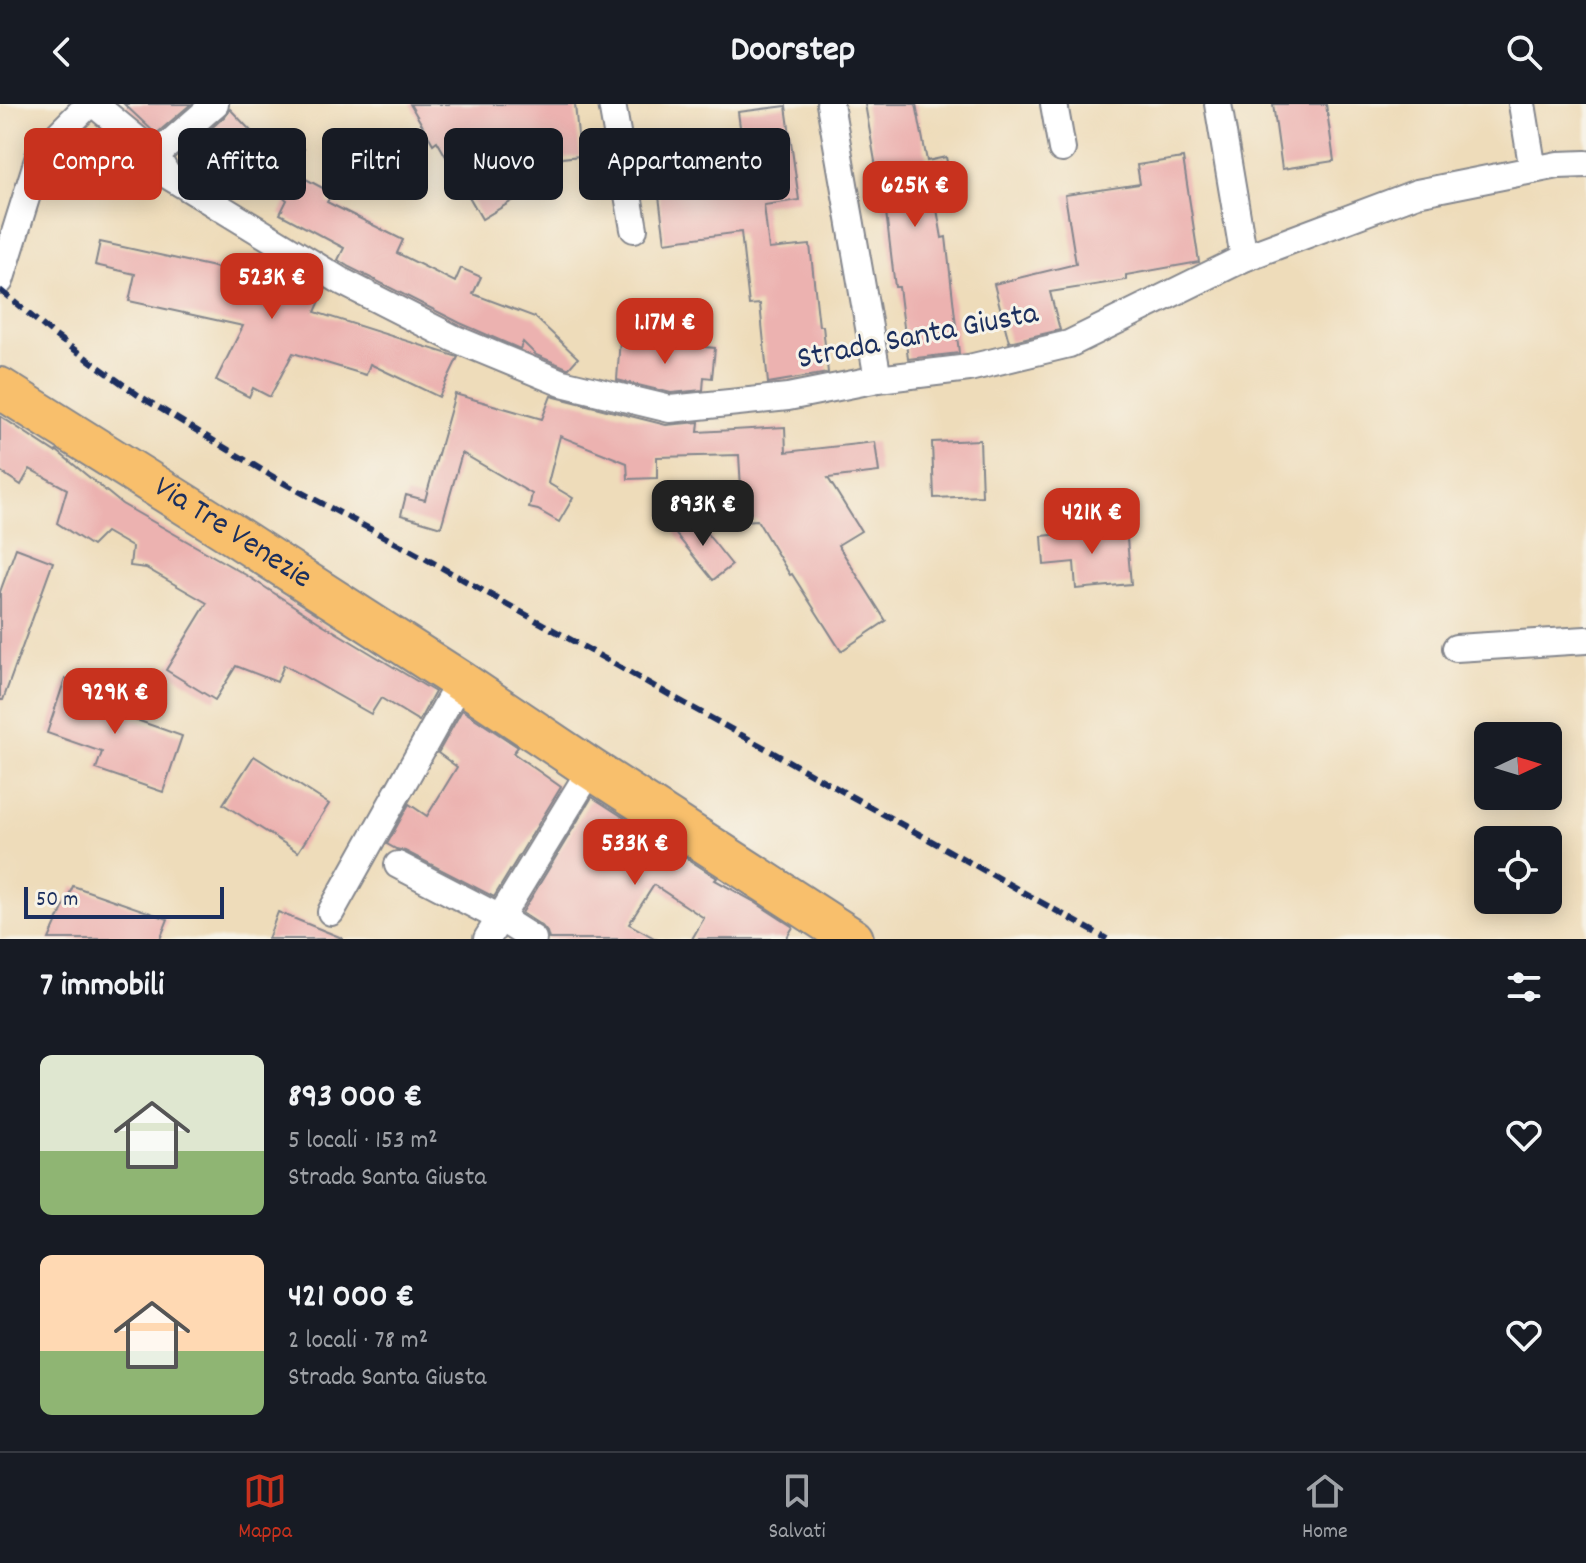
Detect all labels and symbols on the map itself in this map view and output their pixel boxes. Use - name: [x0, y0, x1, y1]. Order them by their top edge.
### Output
- pin: 625K €: [850, 161, 980, 229]
- pin: 523K €: [207, 253, 337, 321]
- street label: Strada Santa Giusta: [794, 292, 1043, 384]
- pin: 1.17M €: [591, 298, 739, 366]
- street label: Via Tre Venezie: [143, 466, 320, 602]
- pin: 893K €: [638, 480, 768, 548]
- pin: 421K €: [1027, 488, 1157, 556]
- pin: 929K €: [50, 668, 180, 736]
- north arrow: [1474, 722, 1562, 810]
- pin: 533K €: [570, 819, 700, 887]
- scale bar: [24, 883, 224, 919]

